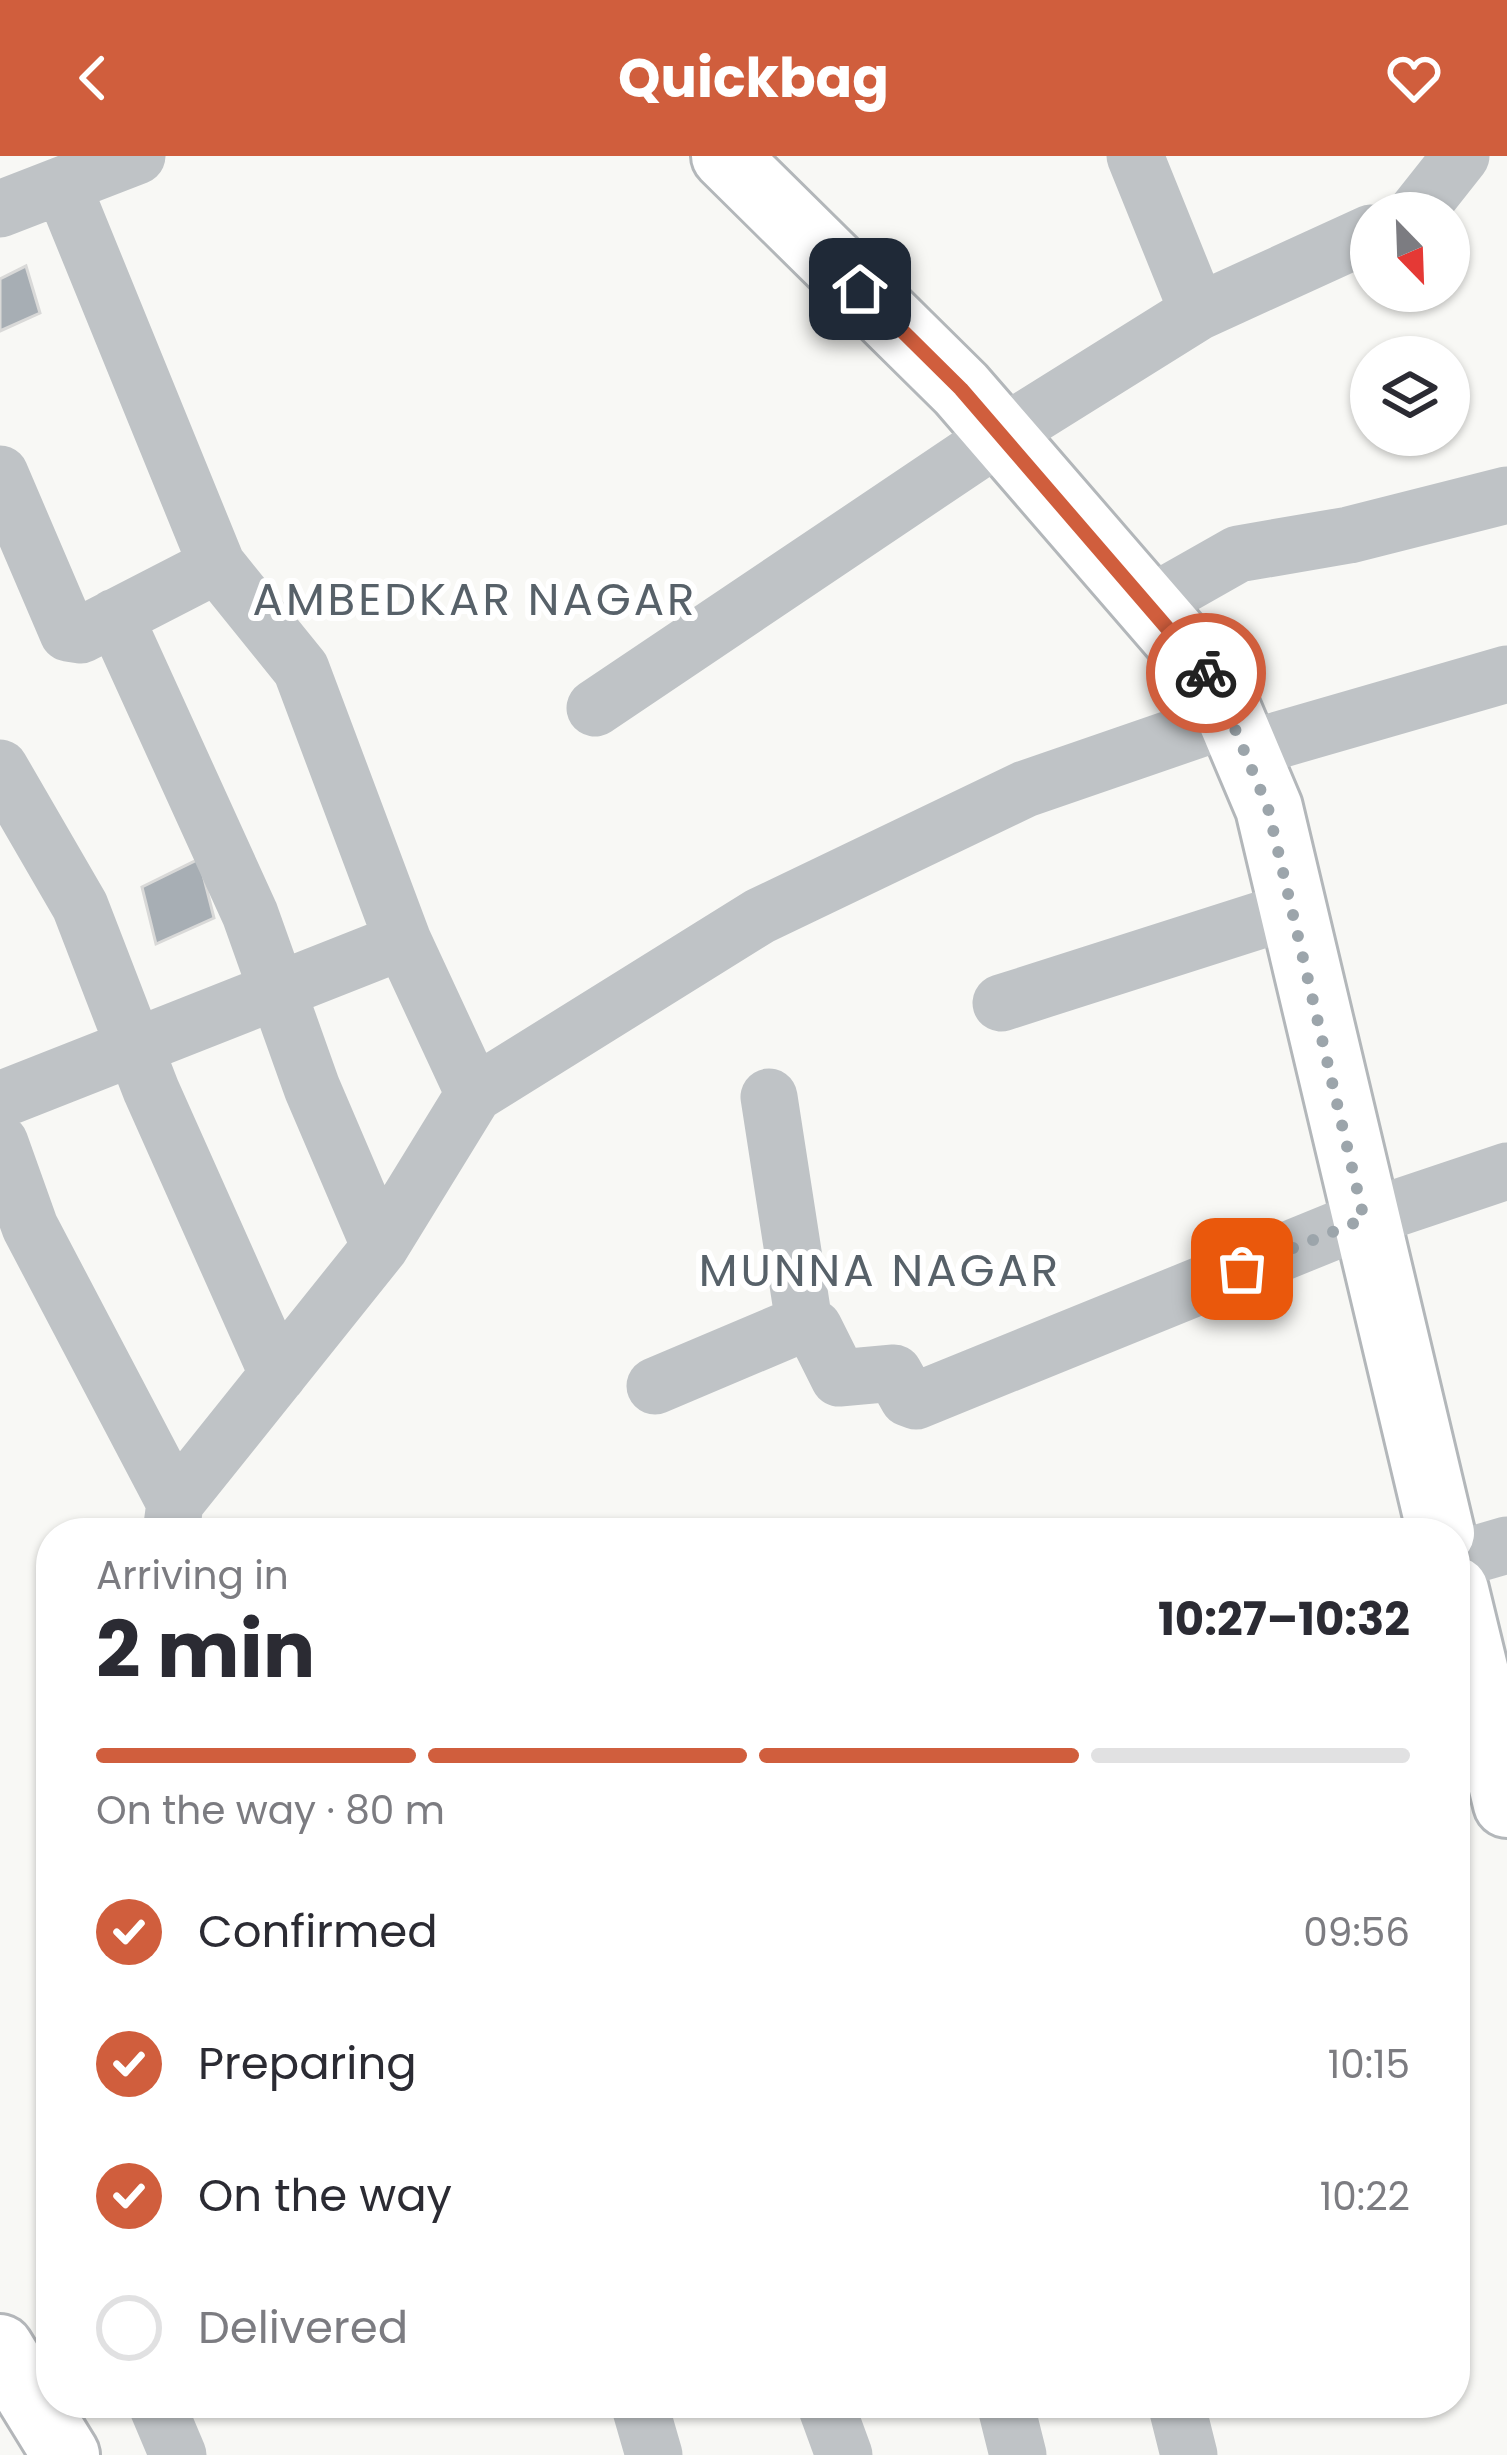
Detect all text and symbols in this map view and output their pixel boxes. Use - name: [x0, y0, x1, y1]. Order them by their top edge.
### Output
- text: Quickbag: [618, 40, 889, 116]
- icon: back: [60, 45, 126, 111]
- icon: heart: [1381, 45, 1447, 111]
- north arrow: [1350, 192, 1470, 312]
- map controls: [1350, 192, 1470, 456]
- pin: [809, 238, 911, 340]
- icon: home: [827, 256, 893, 322]
- button: layers: [1350, 336, 1470, 456]
- district label: AMBEDKAR NAGAR: [253, 568, 697, 631]
- courier: [1146, 613, 1266, 733]
- icon: bike: [1173, 640, 1239, 706]
- pin: [1191, 1218, 1293, 1320]
- icon: bag: [1209, 1236, 1275, 1302]
- district label: MUNNA NAGAR: [699, 1239, 1061, 1302]
- text: Arriving in: [96, 1548, 289, 1603]
- text: 10:27–10:32: [1158, 1588, 1410, 1651]
- text: 2 min: [96, 1595, 315, 1704]
- text: On the way · 80 m: [96, 1783, 445, 1838]
- icon: check: [96, 1899, 162, 1965]
- text: Confirmed: [198, 1900, 438, 1963]
- text: 09:56: [1303, 1905, 1410, 1960]
- icon: check: [96, 2031, 162, 2097]
- text: Preparing: [198, 2032, 417, 2095]
- text: 10:15: [1328, 2037, 1410, 2092]
- icon: check: [96, 2163, 162, 2229]
- text: On the way: [198, 2164, 452, 2227]
- text: 10:22: [1320, 2169, 1410, 2224]
- text: Delivered: [198, 2296, 408, 2359]

